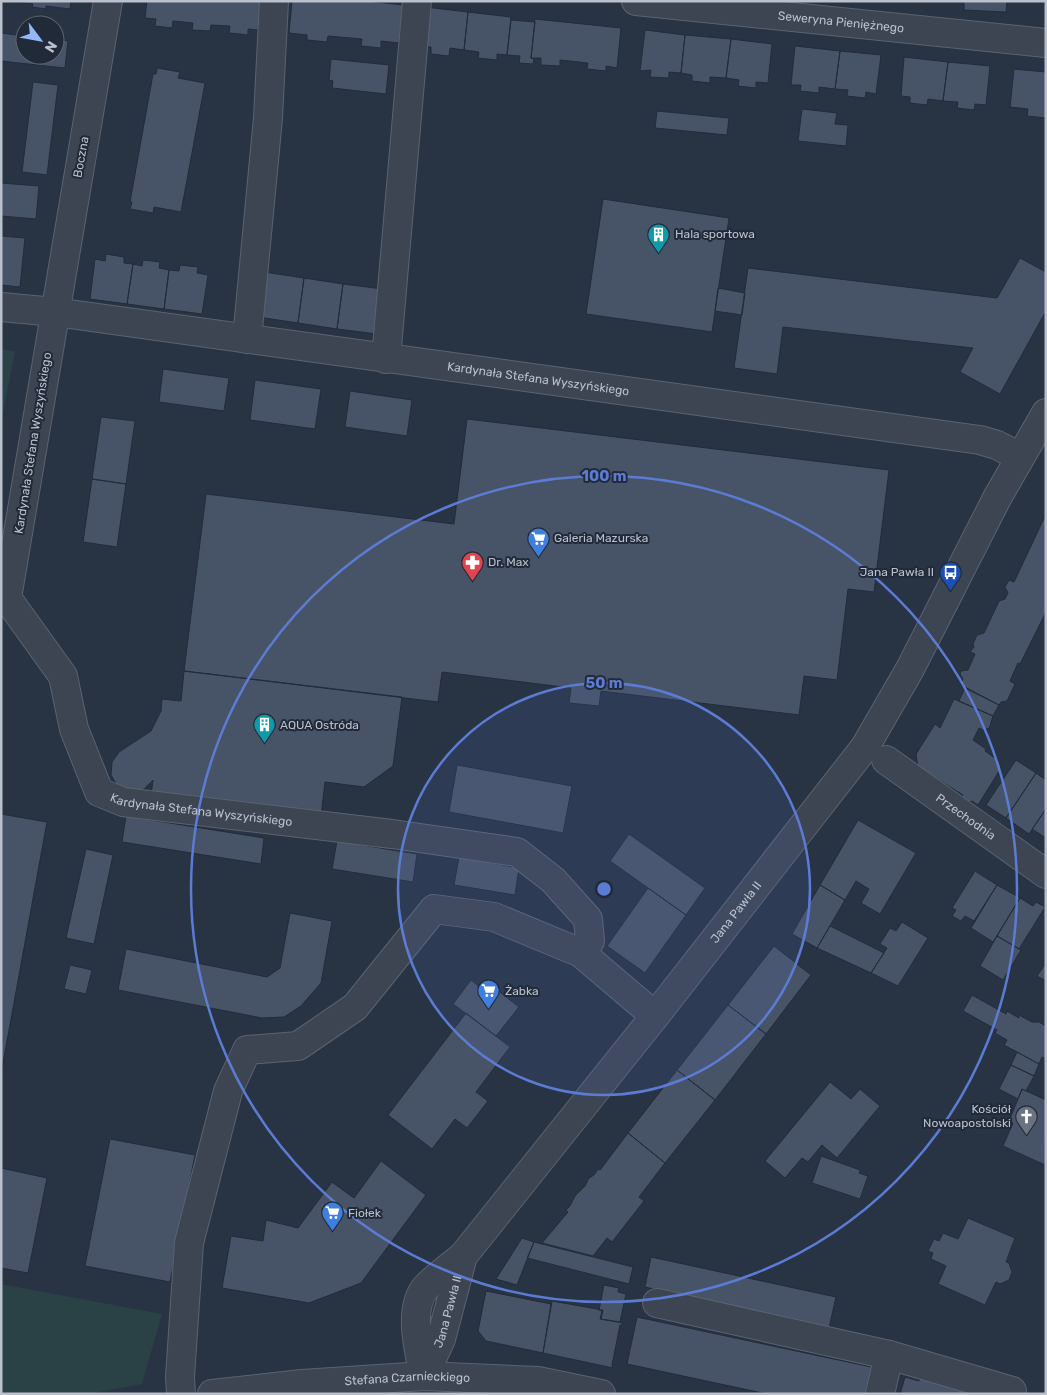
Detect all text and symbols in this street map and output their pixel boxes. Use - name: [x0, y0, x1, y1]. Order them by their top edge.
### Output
- street label: Seweryna Pieniężnego: [777, 9, 905, 35]
- north arrow: [15, 15, 65, 65]
- text: N: [41, 38, 60, 55]
- street label: Boczna: [70, 135, 92, 179]
- building icon: Hala sportowa: [647, 222, 671, 253]
- place label: Hala sportowa: [675, 227, 755, 241]
- street label: Kardynała Stefana Wyszyńskiego: [12, 351, 54, 535]
- street label: Kardynała Stefana Wyszyńskiego: [446, 359, 630, 398]
- text: 100 m: [582, 467, 626, 485]
- supermarket icon: Galeria Mazurska: [526, 526, 550, 557]
- place label: Galeria Mazurska: [554, 531, 648, 545]
- pharmacy icon: Dr. Max: [460, 550, 484, 581]
- place label: Dr. Max: [488, 555, 529, 569]
- bus stop icon: Jana Pawła II: [938, 560, 962, 591]
- place label: Jana Pawła II: [860, 565, 934, 579]
- text: 50 m: [586, 674, 622, 692]
- building icon: AQUA Ostróda: [252, 713, 276, 744]
- place label: AQUA Ostróda: [280, 718, 359, 732]
- street label: Kardynała Stefana Wyszyńskiego: [108, 790, 293, 829]
- street label: Przechodnia: [933, 791, 998, 843]
- street label: Jana Pawła II: [708, 879, 764, 946]
- centre of rings: [595, 880, 613, 898]
- supermarket icon: Żabka: [477, 979, 501, 1010]
- place label: Żabka: [505, 984, 539, 998]
- place label: Kościół Nowoapostolski: [923, 1102, 1012, 1130]
- church icon: Kościół Nowoapostolski: [1015, 1104, 1039, 1135]
- supermarket icon: Fiołek: [320, 1201, 344, 1232]
- place label: Fiołek: [348, 1206, 382, 1220]
- street label: Jana Pawła II: [431, 1274, 465, 1350]
- street label: Stefana Czarnieckiego: [344, 1369, 470, 1388]

